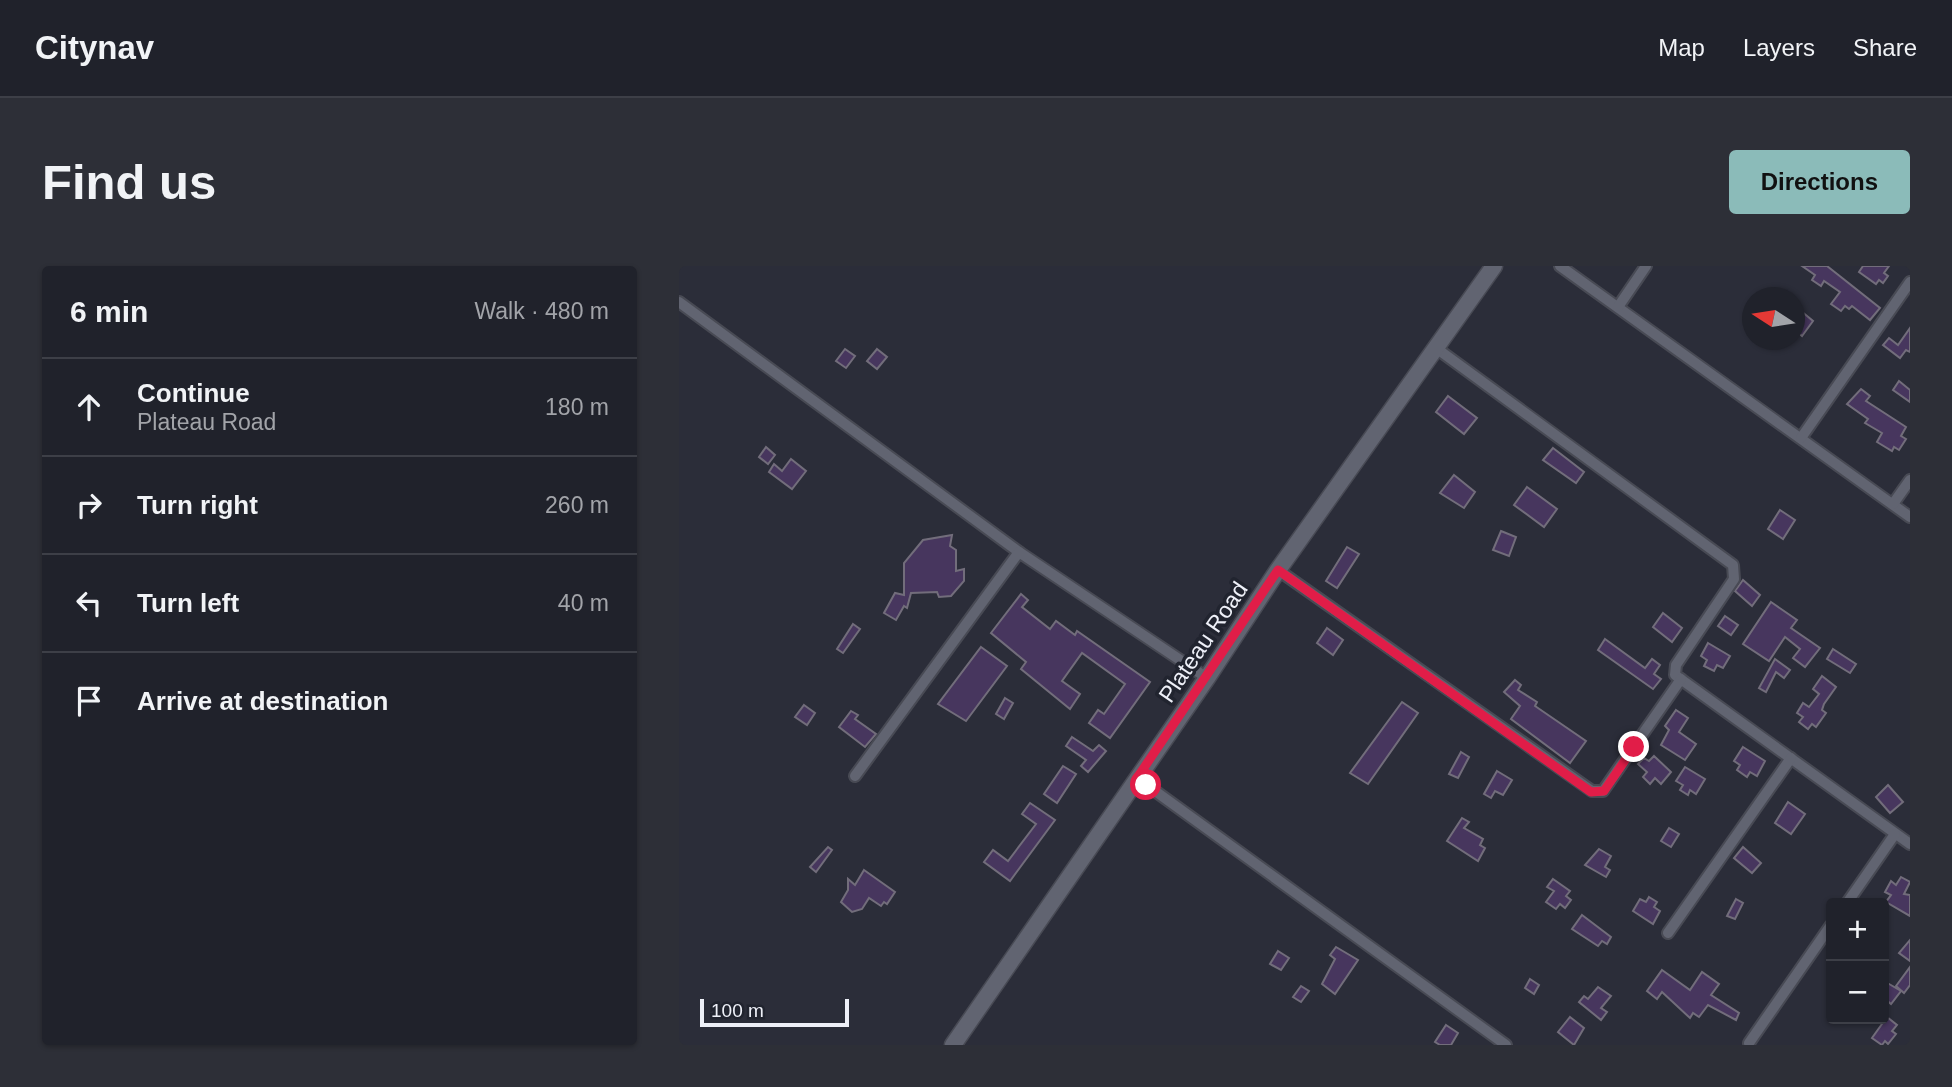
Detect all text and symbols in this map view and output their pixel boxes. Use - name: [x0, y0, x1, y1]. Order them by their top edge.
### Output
- text: Citynav: [35, 29, 154, 66]
- text: Map: [1658, 34, 1705, 61]
- text: Layers: [1743, 34, 1815, 61]
- text: Share: [1853, 34, 1917, 61]
- button: Directions: [1729, 150, 1910, 214]
- text: Find us: [42, 155, 216, 209]
- north arrow: [1742, 287, 1805, 350]
- text: 6 min: [70, 295, 148, 328]
- text: Walk · 480 m: [474, 298, 609, 324]
- text: Continue: [137, 378, 250, 408]
- icon: ahead: [70, 388, 108, 426]
- text: 180 m: [545, 394, 609, 420]
- text: Plateau Road: [137, 409, 276, 435]
- icon: right: [70, 486, 108, 524]
- text: Turn right: [137, 490, 258, 520]
- text: 260 m: [545, 492, 609, 518]
- street label: Plateau Road: [1153, 577, 1253, 707]
- icon: left: [70, 584, 108, 622]
- text: Turn left: [137, 588, 239, 618]
- text: 40 m: [558, 590, 609, 616]
- icon: arrive: [70, 682, 108, 720]
- text: Arrive at destination: [137, 686, 388, 716]
- route end: [1618, 731, 1649, 762]
- route start: [1130, 769, 1161, 800]
- map controls: [1826, 898, 1889, 1024]
- button: +: [1826, 898, 1889, 961]
- button: −: [1826, 961, 1889, 1024]
- scale bar: [700, 996, 849, 1028]
- text: 100 m: [711, 1000, 764, 1021]

